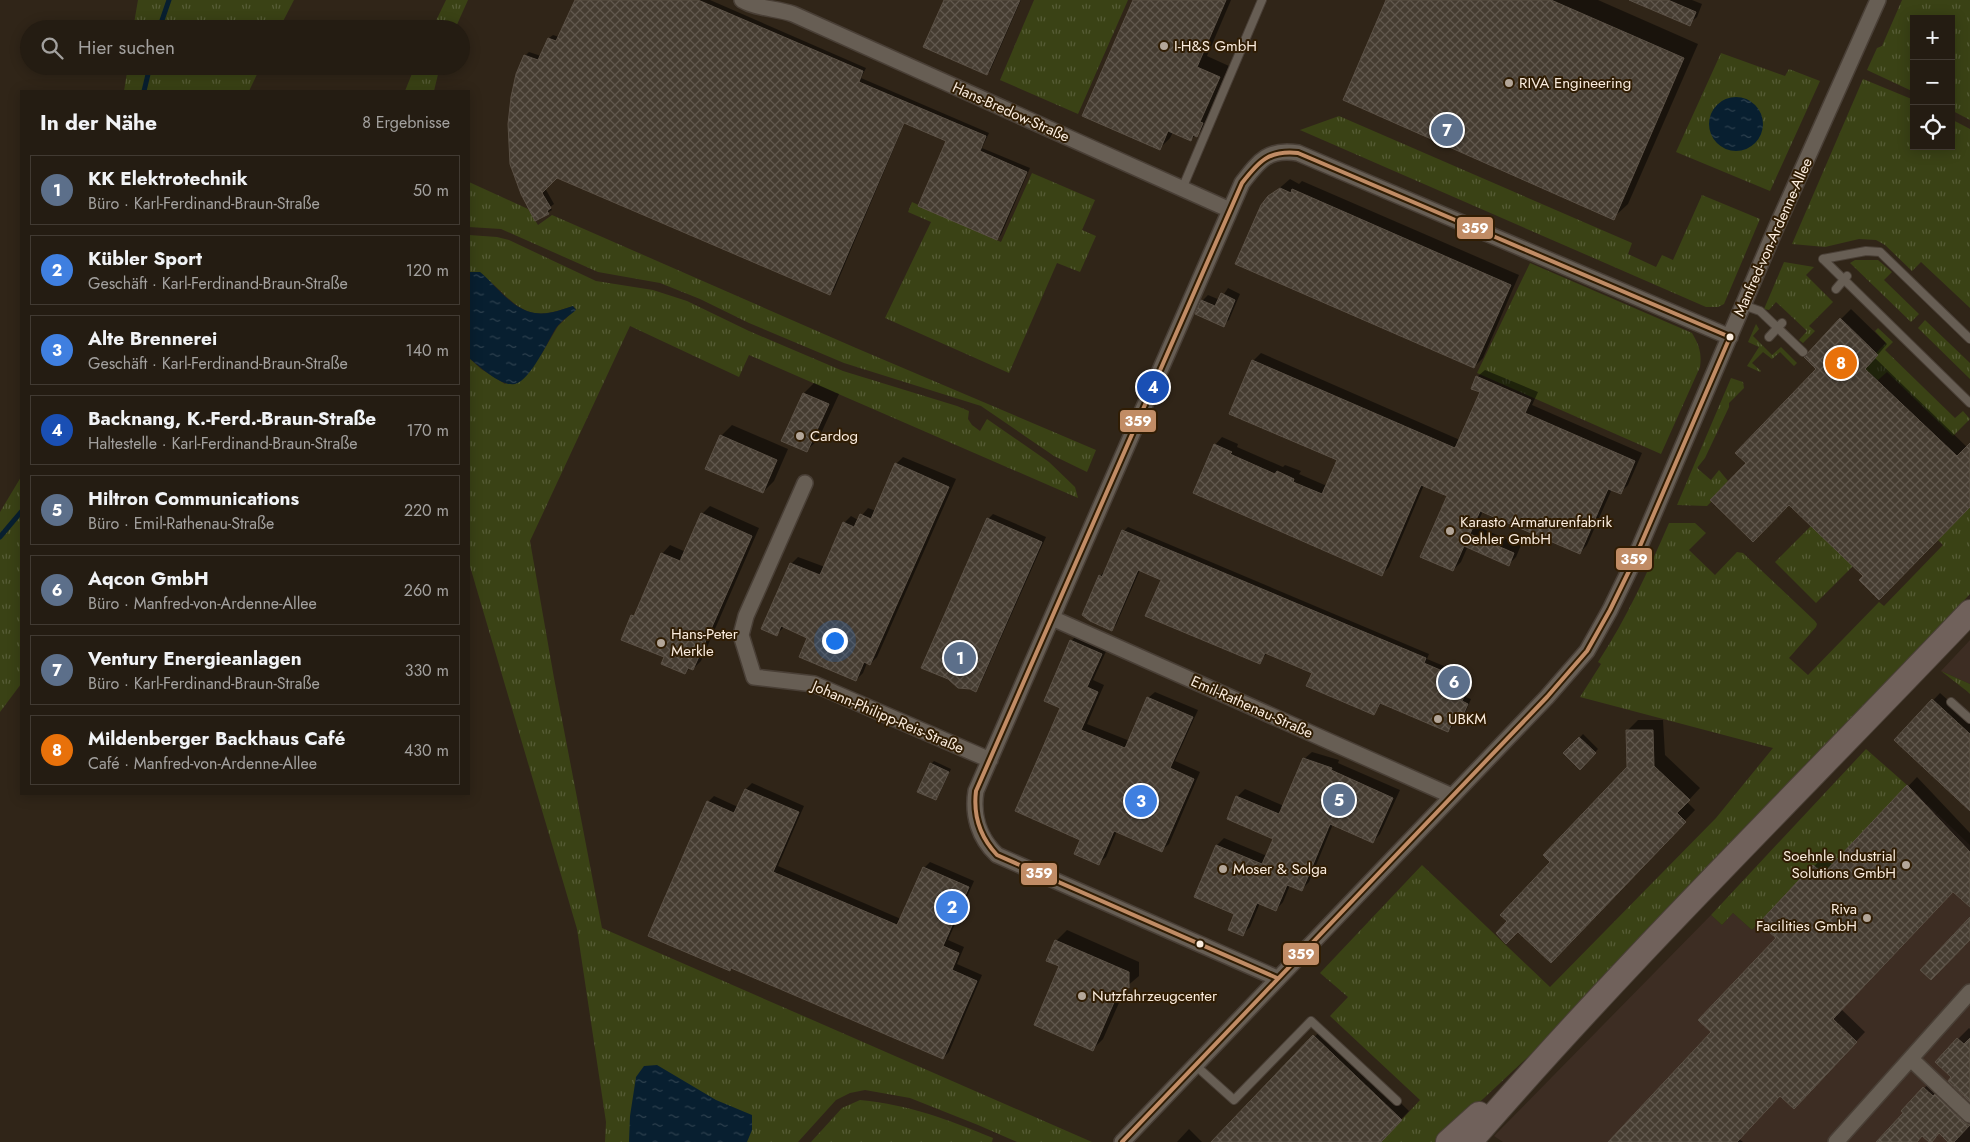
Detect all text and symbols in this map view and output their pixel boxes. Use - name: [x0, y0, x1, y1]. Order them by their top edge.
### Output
- map controls: [1910, 15, 1955, 150]
- button: +: [1910, 15, 1955, 60]
- search box: [20, 20, 470, 75]
- icon: search: [38, 34, 66, 62]
- text: Hier suchen: [78, 34, 175, 61]
- place label: I-H&S GmbH: [1174, 35, 1257, 57]
- marker: I-H&S GmbH: [1158, 40, 1170, 52]
- button: −: [1910, 60, 1955, 105]
- place label: RIVA Engineering: [1519, 72, 1631, 94]
- street label: Hans-Bredow-Straße: [949, 76, 1073, 148]
- marker: RIVA Engineering: [1503, 77, 1515, 89]
- button: locate: [1910, 105, 1955, 150]
- text: In der Nähe: [40, 108, 157, 138]
- text: 8 Ergebnisse: [362, 111, 450, 134]
- pin: 7: [1431, 111, 1463, 149]
- street label: Manfred-von-Ardenne-Allee: [1728, 154, 1818, 320]
- text: KK Elektrotechnik: [88, 165, 248, 192]
- text: 1: [53, 179, 61, 202]
- text: 50 m: [413, 179, 449, 202]
- text: Büro · Karl-Ferdinand-Braun-Straße: [88, 192, 320, 215]
- line badge: 359: [1456, 216, 1494, 240]
- text: 359: [1461, 218, 1489, 238]
- text: Kübler Sport: [88, 245, 202, 272]
- text: 2: [52, 259, 62, 282]
- text: 120 m: [406, 259, 449, 282]
- text: Geschäft · Karl-Ferdinand-Braun-Straße: [88, 272, 348, 295]
- text: Alte Brennerei: [88, 325, 217, 352]
- unlabelled marker: [1725, 332, 1735, 342]
- text: 3: [52, 339, 62, 362]
- text: 140 m: [406, 339, 449, 362]
- pin: 8: [1825, 344, 1857, 382]
- text: Geschäft · Karl-Ferdinand-Braun-Straße: [88, 352, 348, 375]
- pin: 4: [1137, 368, 1169, 406]
- text: Backnang, K.-Ferd.-Braun-Straße: [88, 405, 376, 432]
- line badge: 359: [1119, 409, 1157, 433]
- text: 359: [1124, 411, 1152, 431]
- text: 4: [51, 419, 63, 442]
- text: 170 m: [407, 419, 449, 442]
- place label: Cardog: [810, 425, 858, 447]
- marker: Cardog: [794, 430, 806, 442]
- text: Haltestelle · Karl-Ferdinand-Braun-Straße: [88, 432, 358, 455]
- text: Hiltron Communications: [88, 485, 299, 512]
- text: 5: [52, 499, 62, 522]
- text: 220 m: [404, 499, 449, 522]
- place label: Karasto Armaturenfabrik Oehler GmbH: [1460, 511, 1612, 550]
- text: Büro · Emil-Rathenau-Straße: [88, 512, 274, 535]
- marker: Karasto Armaturenfabrik Oehler GmbH: [1444, 525, 1456, 537]
- line badge: 359: [1615, 547, 1653, 571]
- text: 359: [1620, 549, 1648, 569]
- text: Aqcon GmbH: [88, 565, 209, 592]
- text: 6: [52, 579, 62, 602]
- text: 260 m: [404, 579, 449, 602]
- text: Büro · Manfred-von-Ardenne-Allee: [88, 592, 317, 615]
- place label: Hans-Peter Merkle: [671, 623, 739, 662]
- your location: [822, 628, 848, 654]
- marker: Hans-Peter Merkle: [655, 637, 667, 649]
- pin: 1: [944, 639, 976, 677]
- text: Ventury Energieanlagen: [88, 645, 302, 672]
- text: 7: [52, 659, 62, 682]
- text: 330 m: [405, 659, 449, 682]
- pin: 6: [1438, 663, 1470, 701]
- street label: Emil-Rathenau-Straße: [1187, 670, 1317, 744]
- text: Büro · Karl-Ferdinand-Braun-Straße: [88, 672, 320, 695]
- street label: Johann-Philipp-Reis-Straße: [807, 674, 968, 759]
- place label: UBKM: [1448, 708, 1486, 730]
- marker: UBKM: [1432, 713, 1444, 725]
- text: Mildenberger Backhaus Café: [88, 725, 346, 752]
- text: 8: [52, 739, 62, 762]
- text: 430 m: [404, 739, 449, 762]
- text: Café · Manfred-von-Ardenne-Allee: [88, 752, 317, 775]
- pin: 5: [1323, 781, 1355, 819]
- pin: 3: [1125, 782, 1157, 820]
- place label: Soehnle Industrial Solutions GmbH: [1783, 845, 1896, 884]
- place label: Moser & Solga: [1233, 858, 1327, 880]
- marker: Soehnle Industrial Solutions GmbH: [1900, 859, 1912, 871]
- line badge: 359: [1020, 862, 1058, 886]
- text: 359: [1025, 863, 1053, 883]
- marker: Moser & Solga: [1217, 863, 1229, 875]
- pin: 2: [936, 888, 968, 926]
- place label: Riva Facilities GmbH: [1756, 898, 1857, 937]
- marker: Riva Facilities GmbH: [1861, 912, 1873, 924]
- unlabelled marker: [1195, 939, 1205, 949]
- line badge: 359: [1282, 942, 1320, 966]
- text: 359: [1287, 944, 1315, 964]
- place label: Nutzfahrzeugcenter: [1092, 985, 1218, 1007]
- marker: Nutzfahrzeugcenter: [1076, 990, 1088, 1002]

